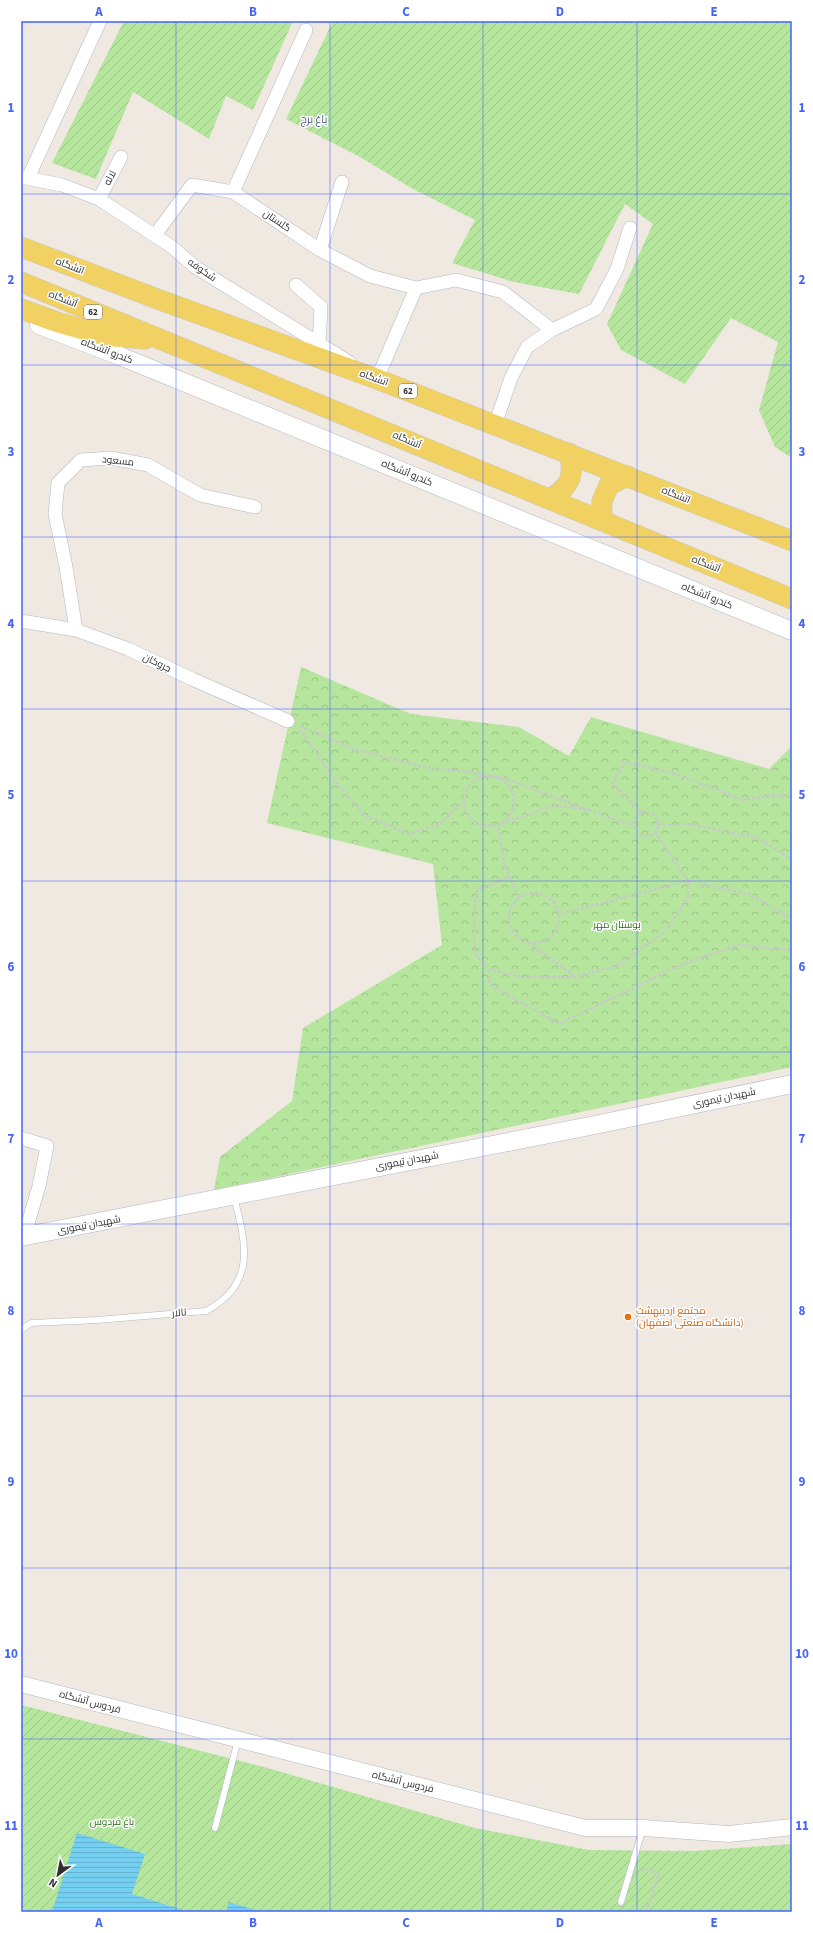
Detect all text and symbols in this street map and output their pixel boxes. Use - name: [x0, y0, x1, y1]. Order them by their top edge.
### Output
- text: A: [94, 3, 103, 21]
- text: B: [249, 3, 257, 21]
- text: C: [402, 3, 410, 21]
- text: D: [556, 3, 564, 21]
- text: E: [710, 3, 718, 21]
- text: 1: [8, 99, 15, 117]
- text: 1: [799, 99, 806, 117]
- district label: باغ برج: [300, 112, 328, 127]
- street label: لاله: [100, 168, 120, 188]
- street label: گلستان: [260, 207, 294, 235]
- street label: اتشگاه: [54, 254, 86, 278]
- street label: شکوفه: [185, 255, 219, 285]
- text: 2: [8, 271, 15, 289]
- text: 2: [799, 271, 806, 289]
- street label: آتشگاه: [47, 287, 80, 311]
- road number: 62: [84, 305, 102, 319]
- street label: کندرو آتشگاه: [79, 335, 135, 367]
- street label: اتشگاه: [358, 366, 390, 390]
- road number: 62: [399, 384, 417, 398]
- street label: آتشگاه: [391, 428, 424, 452]
- text: 3: [8, 443, 15, 461]
- text: 3: [799, 443, 806, 461]
- street label: مسعود: [101, 452, 135, 470]
- street label: کندرو آتشگاه: [379, 456, 435, 490]
- street label: اتشگاه: [660, 483, 692, 507]
- street label: آتشگاه: [690, 552, 723, 576]
- street label: کندرو آتشگاه: [679, 579, 735, 613]
- text: 4: [8, 615, 15, 633]
- text: 4: [799, 615, 806, 633]
- street label: جروکان: [141, 650, 173, 676]
- text: 5: [8, 786, 15, 804]
- text: 5: [799, 786, 806, 804]
- park label: بوستان مهر: [592, 918, 641, 932]
- text: 6: [8, 958, 15, 976]
- text: 6: [799, 958, 806, 976]
- street label: شهیدان تیموری: [691, 1084, 757, 1112]
- text: 7: [8, 1130, 15, 1148]
- text: 7: [799, 1130, 806, 1148]
- street label: شهیدان تیموری: [374, 1148, 440, 1174]
- street label: شهیدان تیموری: [56, 1212, 122, 1238]
- text: 8: [8, 1302, 15, 1320]
- text: 8: [799, 1302, 806, 1320]
- place label: مجتمع اردیبهشت (دانشگاه صنعتی اصفهان): [636, 1304, 744, 1330]
- street label: تالار: [170, 1305, 187, 1321]
- marker: مجتمع اردیبهشت (دانشگاه صنعتی اصفهان): [623, 1312, 633, 1322]
- text: 9: [8, 1473, 15, 1491]
- text: 9: [799, 1473, 806, 1491]
- text: 10: [4, 1645, 18, 1663]
- text: 10: [795, 1645, 809, 1663]
- street label: فردوس آتشگاه: [58, 1687, 122, 1717]
- street label: فردوس آتشگاه: [371, 1768, 435, 1796]
- park label: باغ فردوس: [90, 1815, 134, 1829]
- text: 11: [4, 1817, 18, 1835]
- text: 11: [795, 1817, 809, 1835]
- north arrow: [38, 1855, 78, 1895]
- text: N: [46, 1875, 60, 1891]
- text: A: [94, 1914, 103, 1932]
- text: B: [249, 1914, 257, 1932]
- text: C: [402, 1914, 410, 1932]
- text: D: [556, 1914, 564, 1932]
- text: E: [710, 1914, 718, 1932]

